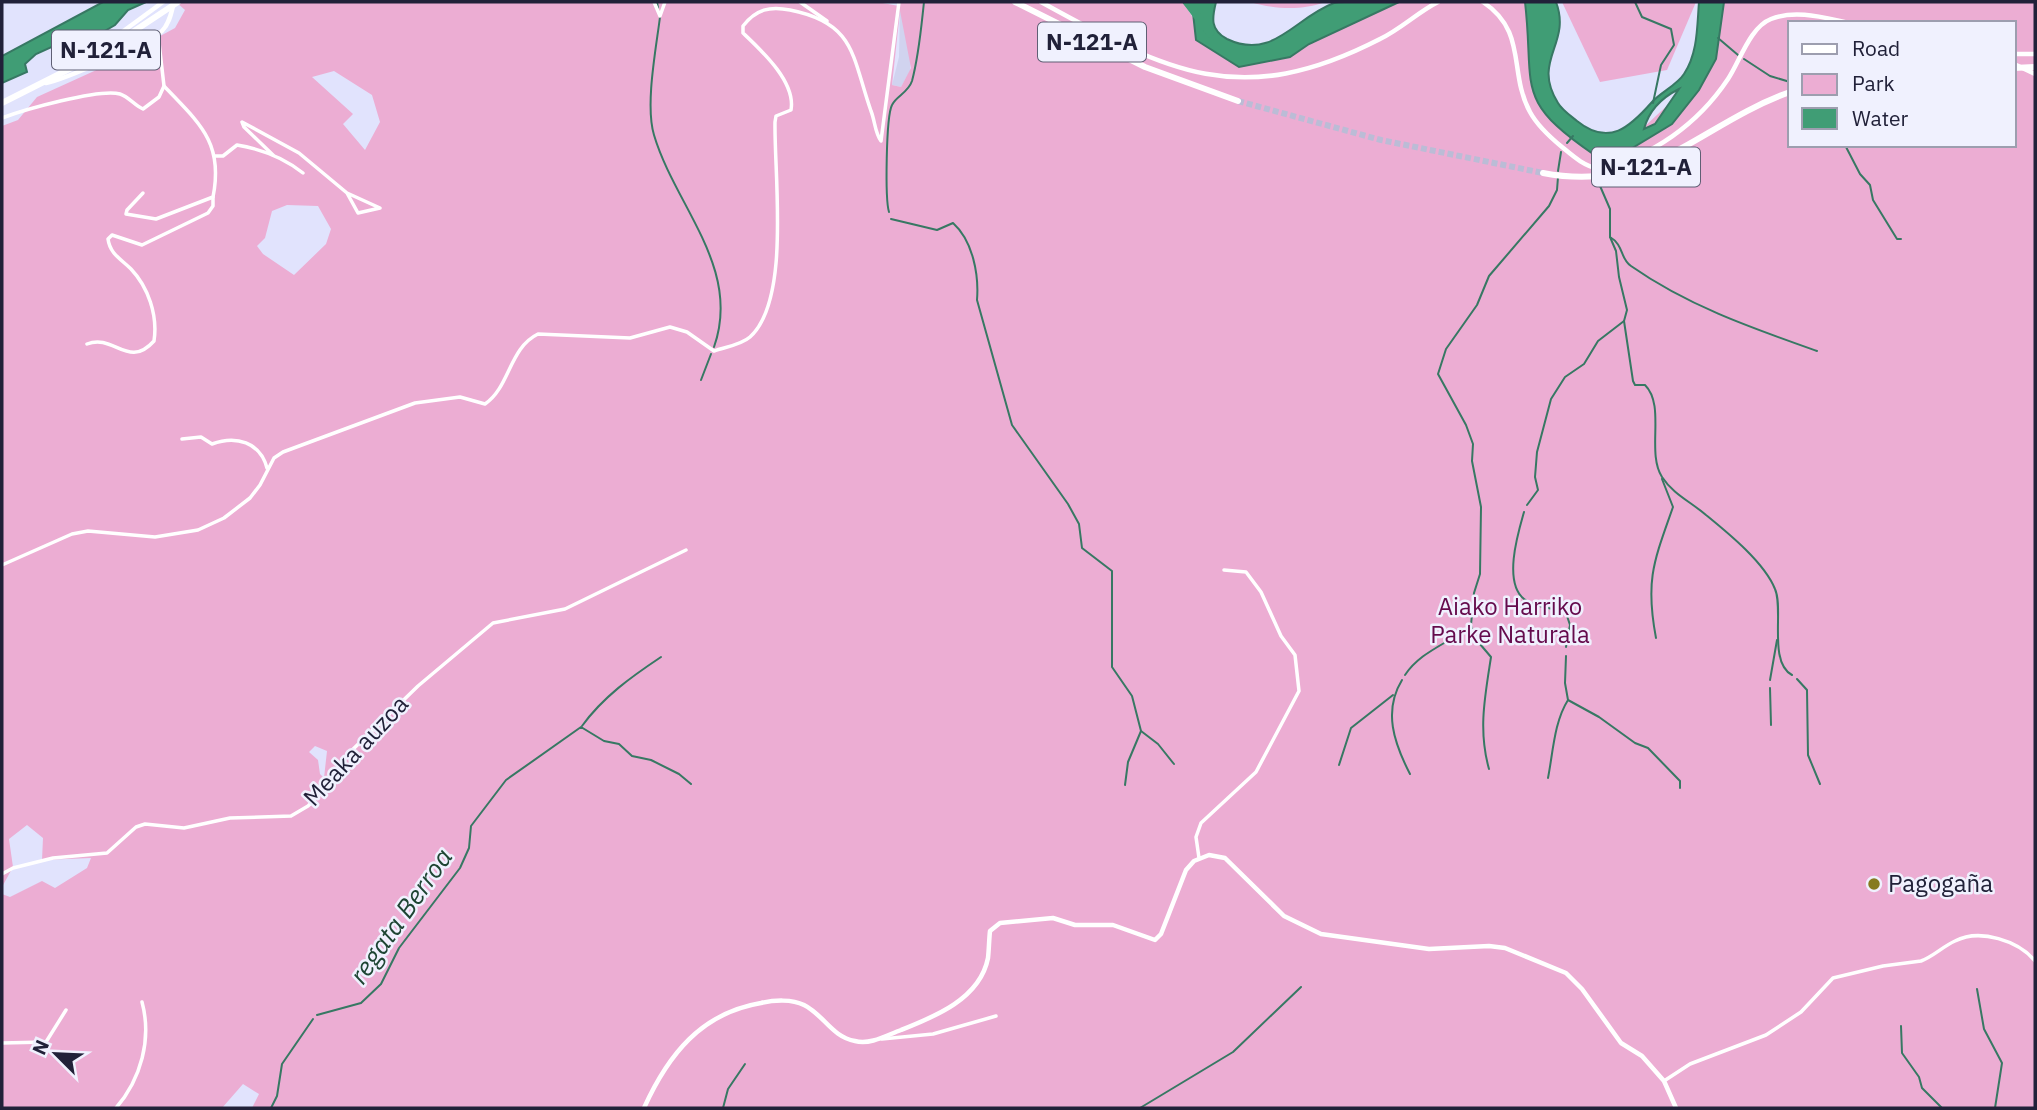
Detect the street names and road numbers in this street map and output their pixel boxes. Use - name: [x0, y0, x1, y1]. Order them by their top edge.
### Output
- road number: N-121-A: [1038, 22, 1146, 61]
- road number: N-121-A: [52, 31, 160, 70]
- road number: N-121-A: [1592, 148, 1700, 186]
- street label: Meaka auzoa: [296, 688, 415, 812]

